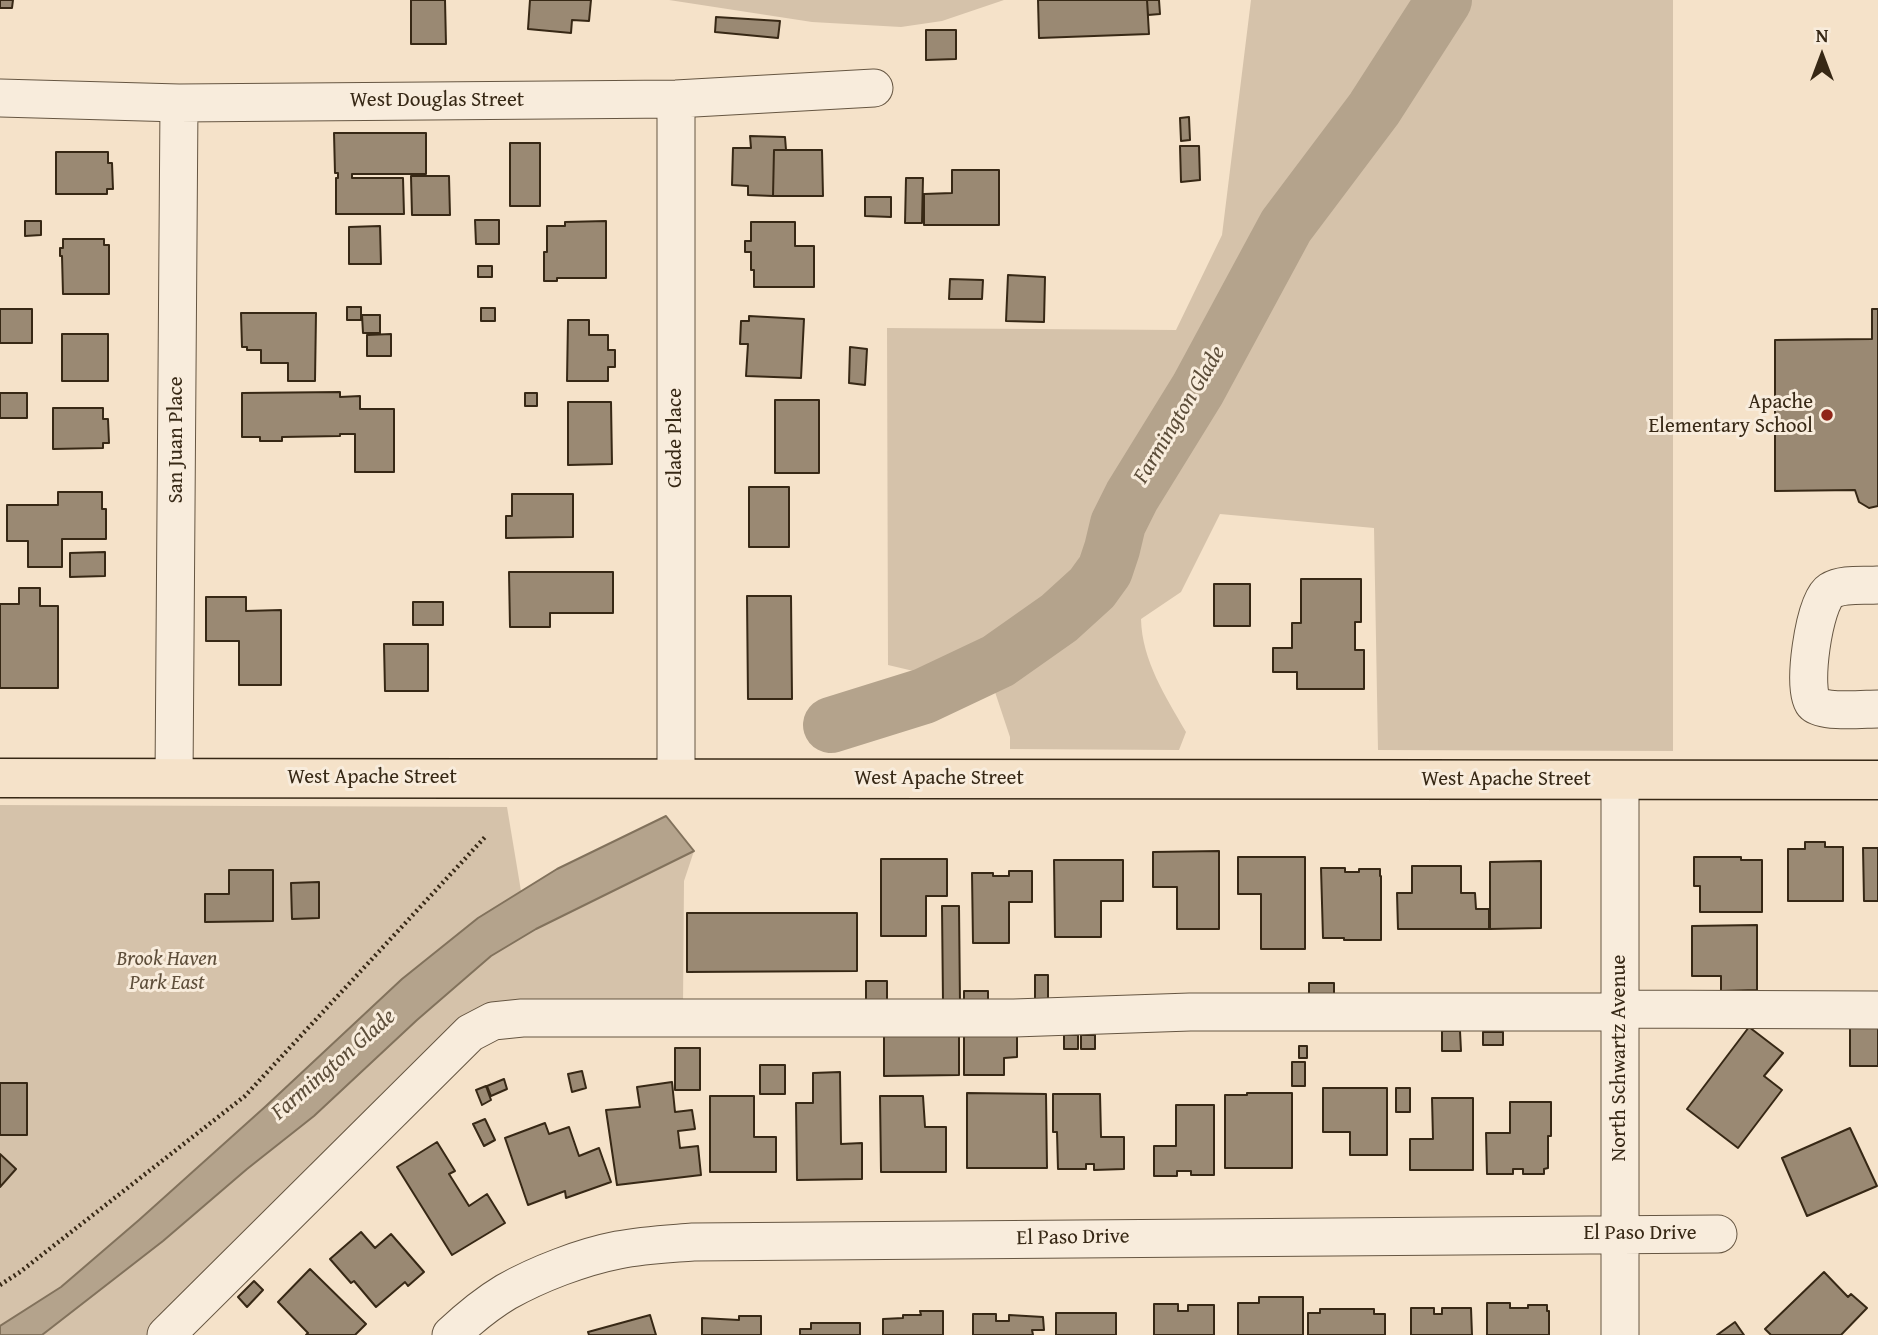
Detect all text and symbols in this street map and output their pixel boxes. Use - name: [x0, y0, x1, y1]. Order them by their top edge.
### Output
- north arrow: [1787, 21, 1857, 91]
- text: N: [1816, 21, 1828, 49]
- street label: West Douglas Street: [350, 88, 524, 114]
- water label: Farmington Glade: [1128, 341, 1232, 489]
- street label: San Juan Place: [164, 376, 190, 504]
- street label: Glade Place: [663, 388, 689, 488]
- place label: Apache Elementary School: [1648, 390, 1813, 440]
- marker: Apache Elementary School: [1819, 407, 1835, 423]
- street label: West Apache Street: [287, 765, 457, 791]
- street label: West Apache Street: [854, 766, 1024, 792]
- street label: West Apache Street: [1421, 767, 1591, 793]
- park label: Brook Haven Park East: [117, 947, 217, 997]
- street label: North Schwartz Avenue: [1607, 955, 1633, 1161]
- water label: Farmington Glade: [266, 1004, 402, 1126]
- street label: El Paso Drive: [1583, 1221, 1697, 1247]
- street label: El Paso Drive: [1016, 1224, 1130, 1252]

